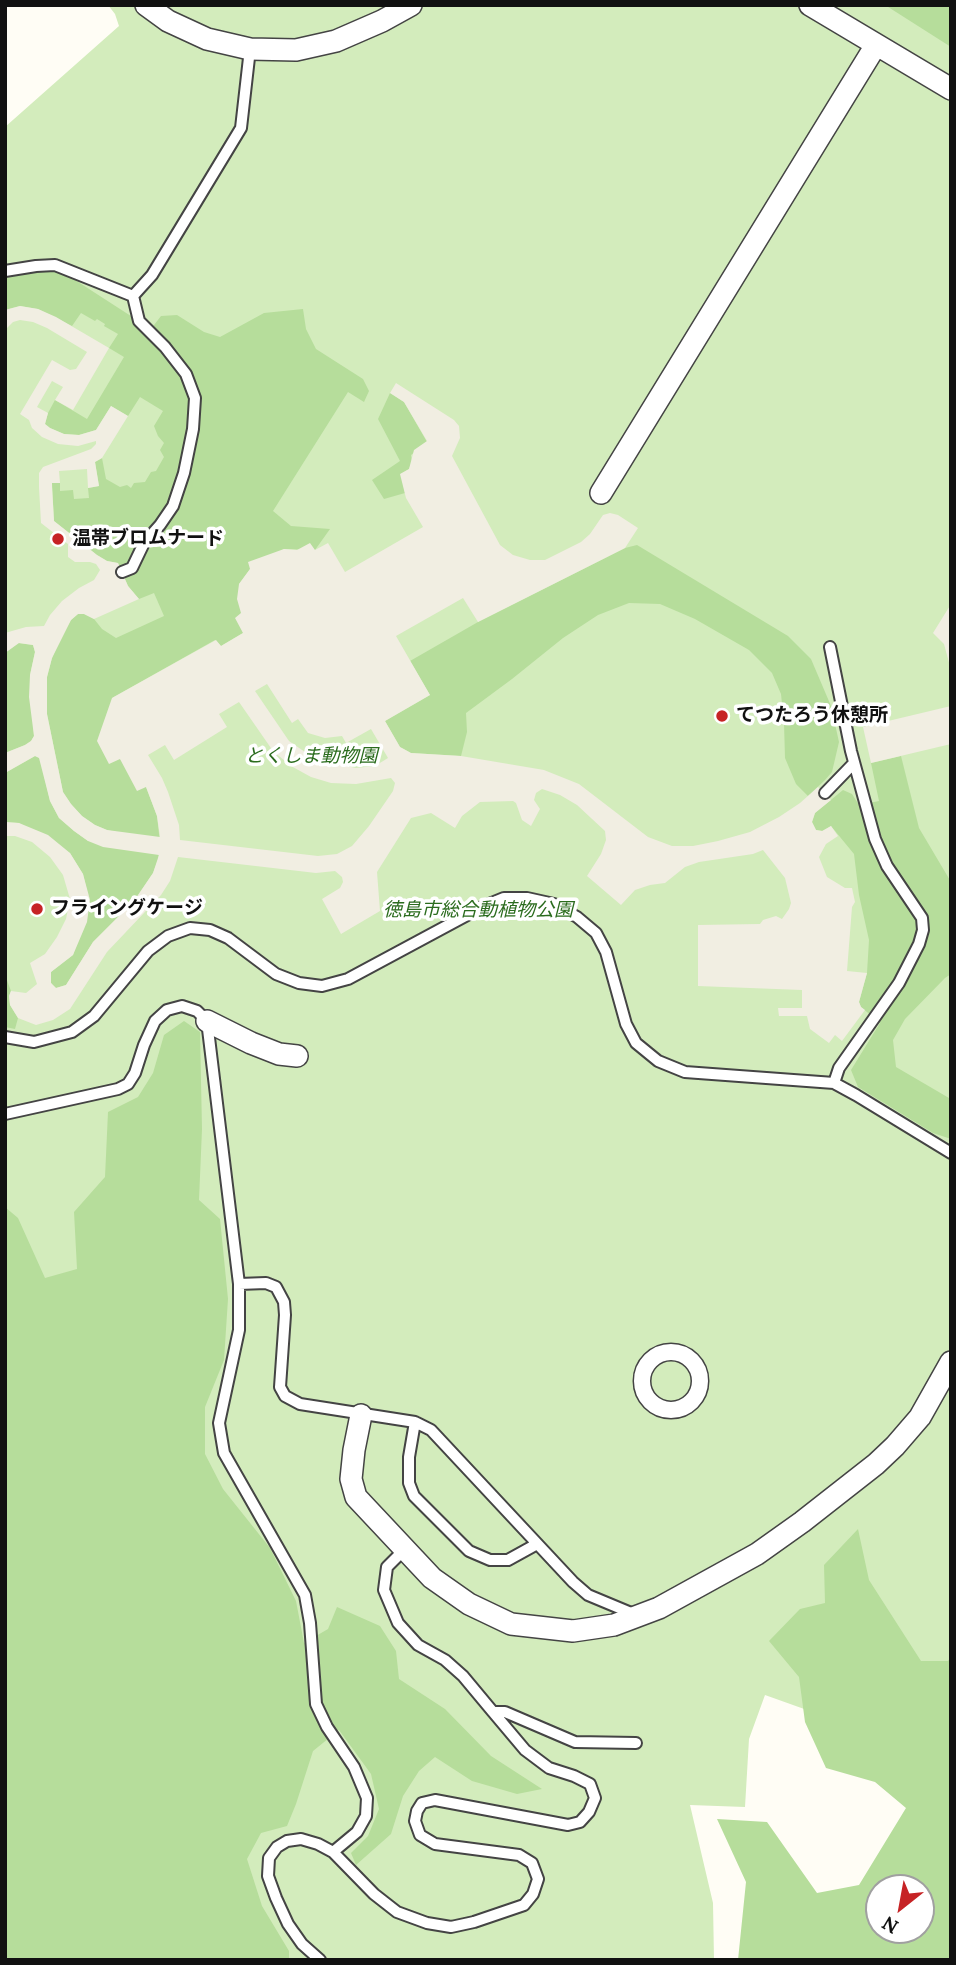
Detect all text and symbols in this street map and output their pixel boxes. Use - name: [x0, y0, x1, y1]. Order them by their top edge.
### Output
- place label: 温帯ブロムナード: [72, 528, 224, 550]
- marker: 温帯ブロムナード: [50, 531, 66, 547]
- place label: てつたろう休憩所: [736, 705, 888, 727]
- marker: てつたろう休憩所: [714, 708, 730, 724]
- park label: とくしま動物園: [245, 746, 377, 768]
- place label: フライングケージ: [51, 898, 203, 920]
- park label: 徳島市総合動植物公園: [383, 900, 573, 922]
- marker: フライングケージ: [29, 901, 45, 917]
- north arrow: [865, 1874, 935, 1944]
- text: N: [878, 1911, 903, 1939]

